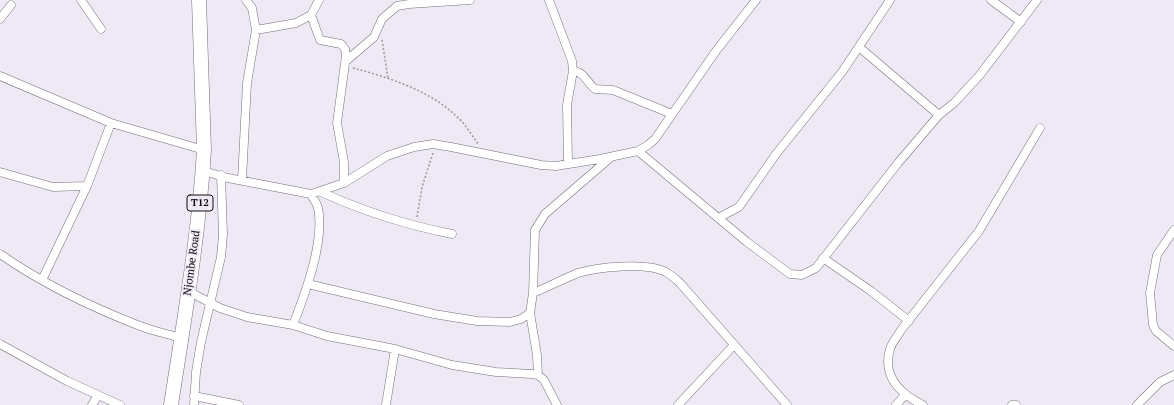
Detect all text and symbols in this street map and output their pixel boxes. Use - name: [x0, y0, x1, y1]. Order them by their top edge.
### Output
- road number: T12: [187, 195, 213, 211]
- street label: Njombe Road: [181, 230, 203, 296]

